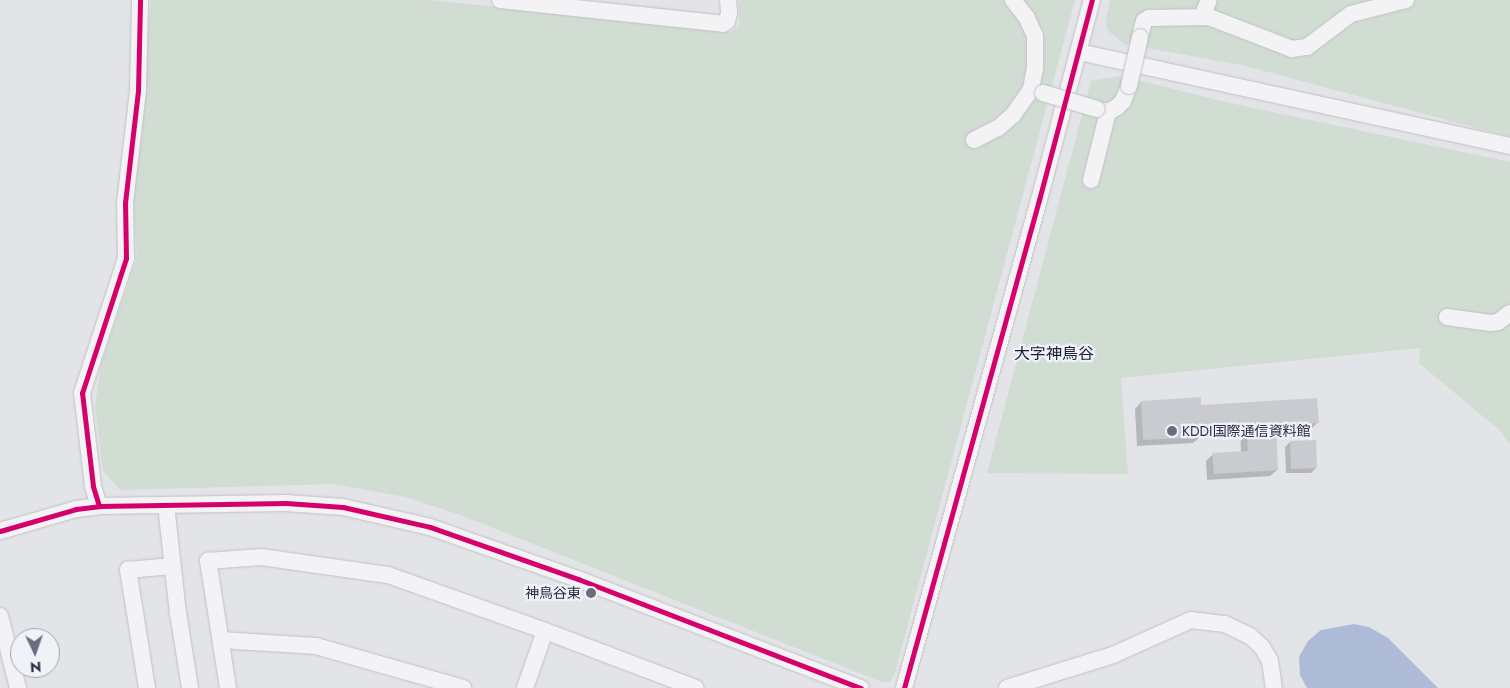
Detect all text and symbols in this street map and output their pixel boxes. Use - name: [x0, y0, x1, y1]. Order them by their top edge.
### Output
- district label: 大字神鳥谷: [1014, 344, 1094, 364]
- place label: KDDI国際通信資料館: [1182, 423, 1310, 439]
- marker: KDDI国際通信資料館: [1166, 425, 1178, 437]
- place label: 神鳥谷東: [525, 585, 581, 601]
- marker: 神鳥谷東: [585, 587, 597, 599]
- north arrow: [10, 628, 60, 678]
- text: N: [30, 657, 42, 677]

